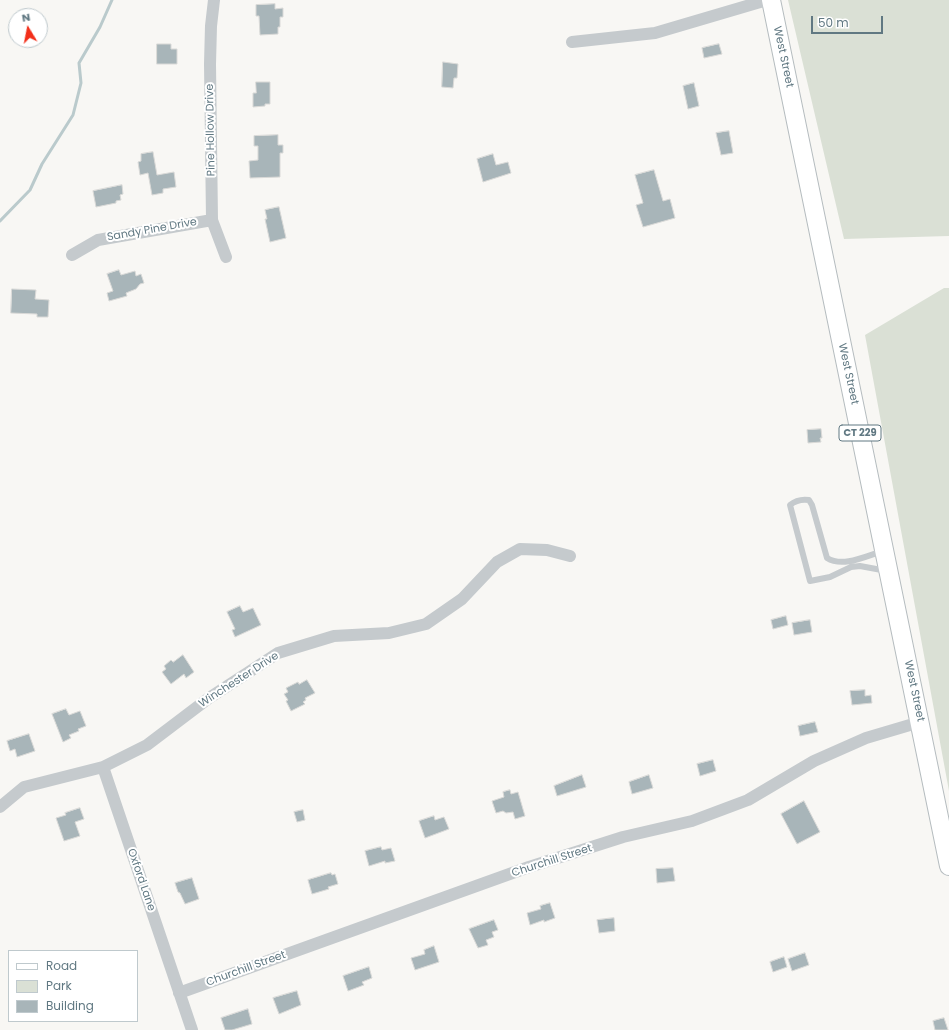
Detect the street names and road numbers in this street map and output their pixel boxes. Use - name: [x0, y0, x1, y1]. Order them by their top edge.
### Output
- street label: West Street: [770, 25, 796, 89]
- street label: Pine Hollow Drive: [204, 84, 218, 176]
- street label: Sandy Pine Drive: [106, 216, 198, 244]
- street label: West Street: [835, 342, 861, 406]
- road number: CT 229: [839, 425, 881, 441]
- street label: Winchester Drive: [197, 649, 281, 711]
- street label: West Street: [901, 659, 927, 723]
- street label: Churchill Street: [510, 842, 594, 880]
- street label: Oxford Lane: [124, 847, 158, 913]
- street label: Churchill Street: [204, 948, 288, 990]

